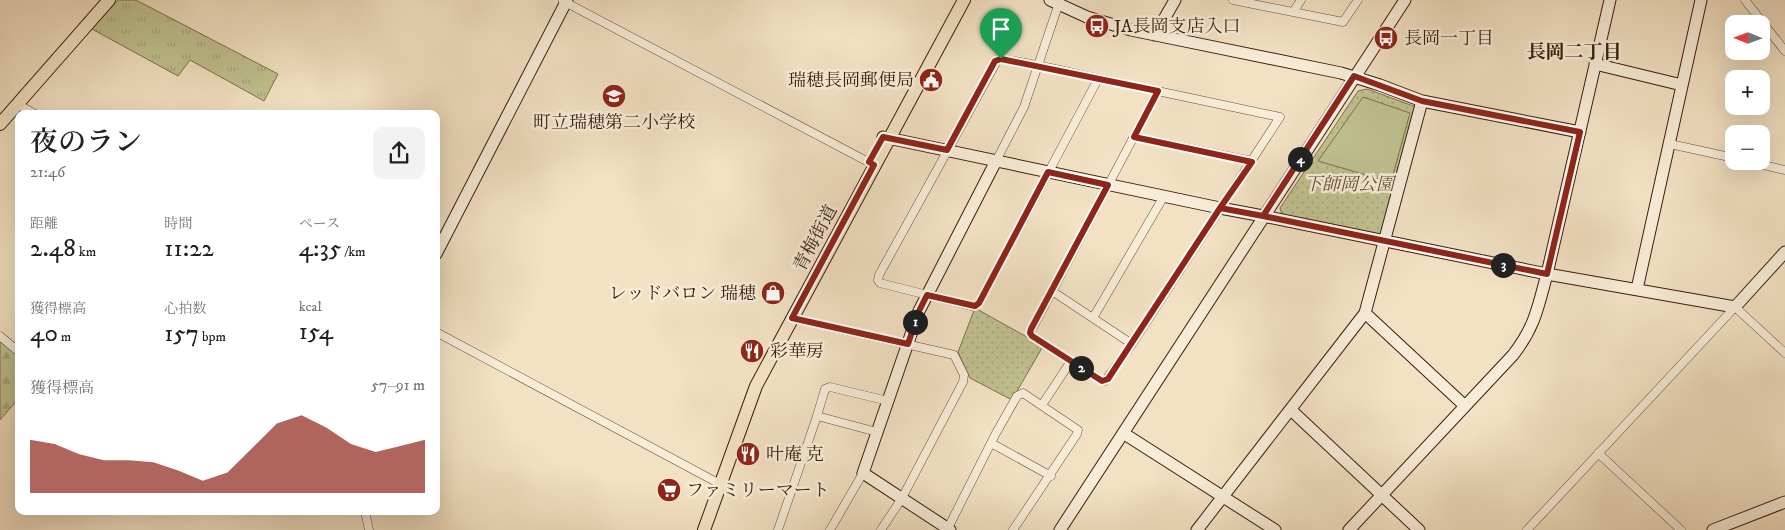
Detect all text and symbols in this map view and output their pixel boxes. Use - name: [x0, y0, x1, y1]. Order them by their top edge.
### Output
- pin: [980, 8, 1022, 59]
- bus stop icon: JA長岡支店入口: [1084, 13, 1110, 39]
- icon: arrive: [987, 15, 1015, 43]
- north arrow: [1725, 15, 1770, 60]
- map controls: [1725, 15, 1770, 170]
- place label: JA長岡支店入口: [1112, 16, 1240, 38]
- bus stop icon: 長岡一丁目: [1373, 25, 1399, 51]
- place label: 長岡一丁目: [1404, 28, 1494, 50]
- district label: 長岡二丁目: [1526, 41, 1622, 64]
- public building icon: 瑞穂長岡郵便局: [918, 67, 944, 93]
- place label: 瑞穂長岡郵便局: [788, 70, 914, 92]
- button: +: [1725, 70, 1770, 115]
- school or university icon: 町立瑞穂第二小学校: [601, 83, 627, 109]
- place label: 町立瑞穂第二小学校: [533, 112, 695, 134]
- text: 夜のラン: [30, 125, 142, 160]
- button: −: [1725, 125, 1770, 170]
- button: share: [373, 127, 425, 179]
- pin: 4: [1288, 146, 1312, 172]
- text: 4: [1296, 150, 1305, 168]
- text: 21:46: [30, 162, 65, 182]
- park label: 下師岡公園: [1304, 174, 1397, 196]
- street label: 青梅街道: [789, 202, 842, 275]
- text: 距離: [30, 215, 58, 233]
- text: 時間: [164, 215, 192, 233]
- text: ペース: [299, 215, 340, 233]
- text: 2.48: [30, 233, 76, 264]
- text: 11:22: [164, 233, 214, 264]
- text: 4:35: [299, 233, 341, 264]
- text: km: [76, 243, 96, 261]
- text: /km: [341, 243, 366, 261]
- pin: 3: [1490, 252, 1516, 278]
- text: 3: [1501, 256, 1506, 274]
- shop icon: レッドバロン 瑞穂: [760, 280, 786, 306]
- place label: レッドバロン 瑞穂: [609, 283, 756, 305]
- text: kcal: [299, 298, 322, 316]
- text: 獲得標高: [30, 300, 86, 318]
- text: 心拍数: [164, 300, 206, 318]
- pin: 1: [902, 310, 928, 334]
- text: 1: [913, 313, 918, 331]
- text: 154: [299, 316, 333, 347]
- text: 40: [30, 318, 58, 349]
- text: 157: [164, 318, 199, 349]
- text: m: [58, 328, 71, 346]
- text: bpm: [199, 328, 226, 346]
- restaurant icon: 彩華房: [739, 338, 765, 364]
- place label: 彩華房: [770, 341, 824, 363]
- pin: 2: [1068, 356, 1094, 380]
- text: 2: [1078, 359, 1085, 377]
- text: 57–91 m: [371, 375, 425, 395]
- text: 獲得標高: [30, 378, 94, 398]
- restaurant icon: 叶庵 克: [735, 441, 761, 467]
- place label: 叶庵 克: [766, 444, 824, 466]
- supermarket icon: ファミリーマート: [656, 477, 682, 503]
- place label: ファミリーマート: [686, 480, 830, 502]

